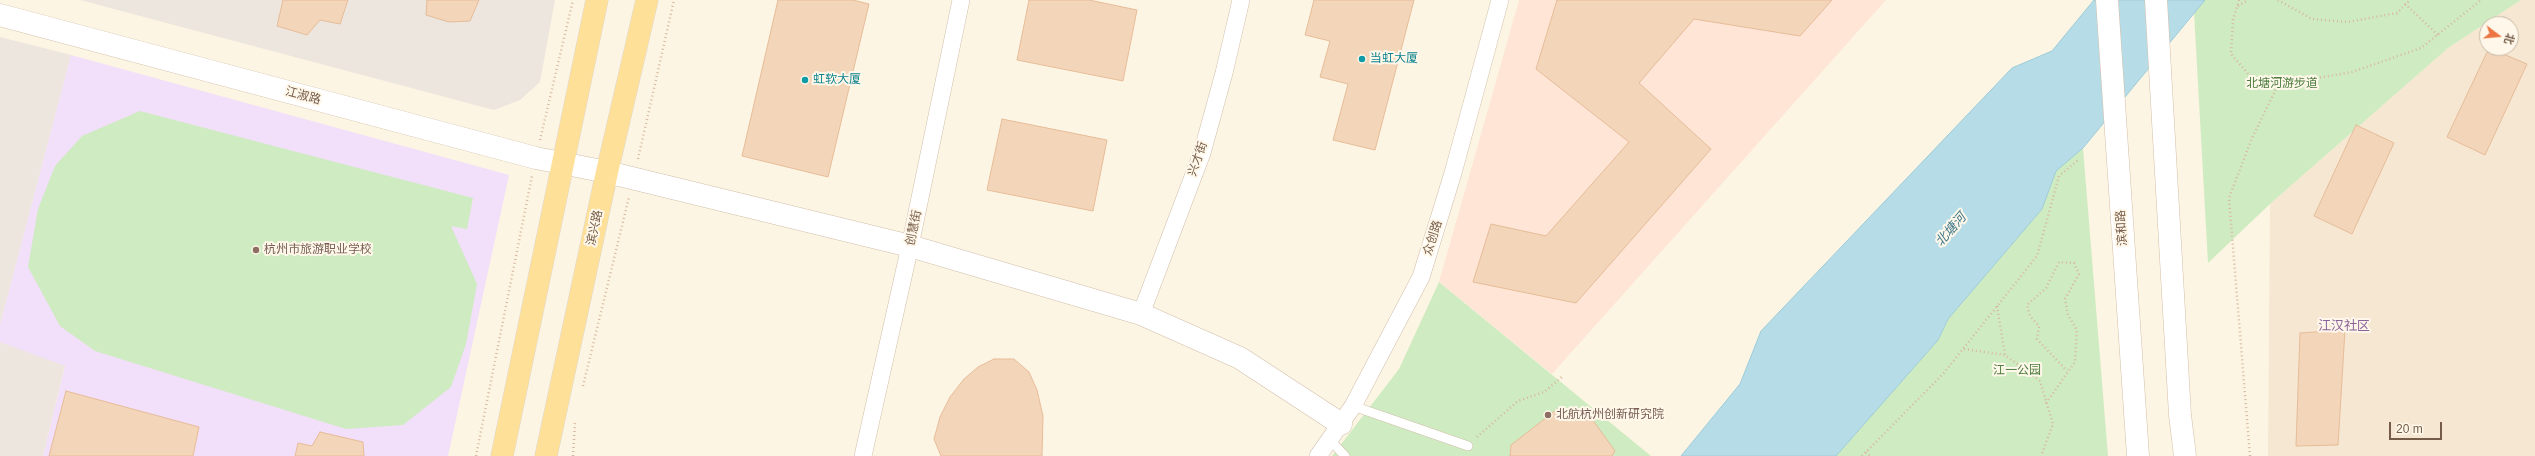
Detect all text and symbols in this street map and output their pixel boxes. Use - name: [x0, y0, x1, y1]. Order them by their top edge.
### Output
- north arrow: [2479, 16, 2519, 56]
- text: 北: [2502, 32, 2517, 46]
- place label: 当虹大厦: [1370, 52, 1418, 66]
- marker: 当虹大厦: [1357, 54, 1367, 64]
- place label: 虹软大厦: [813, 73, 861, 87]
- marker: 虹软大厦: [800, 75, 810, 85]
- park label: 北塘河游步道: [2246, 77, 2318, 91]
- street label: 江淑路: [284, 84, 322, 108]
- street label: 兴才街: [1185, 140, 1211, 178]
- street label: 滨兴路: [584, 209, 606, 247]
- street label: 创慧街: [903, 209, 925, 247]
- water label: 北塘河: [1932, 210, 1970, 250]
- street label: 滨和路: [2114, 210, 2130, 246]
- street label: 众创路: [1421, 219, 1445, 257]
- place label: 杭州市旅游职业学校: [264, 243, 372, 257]
- marker: 杭州市旅游职业学校: [251, 245, 261, 255]
- district label: 江汉社区: [2318, 318, 2370, 334]
- park label: 江一公园: [1993, 364, 2041, 378]
- place label: 北航杭州创新研究院: [1556, 408, 1664, 422]
- marker: 北航杭州创新研究院: [1543, 410, 1553, 420]
- scale bar: [2391, 414, 2444, 440]
- text: 20 m: [2396, 422, 2423, 436]

